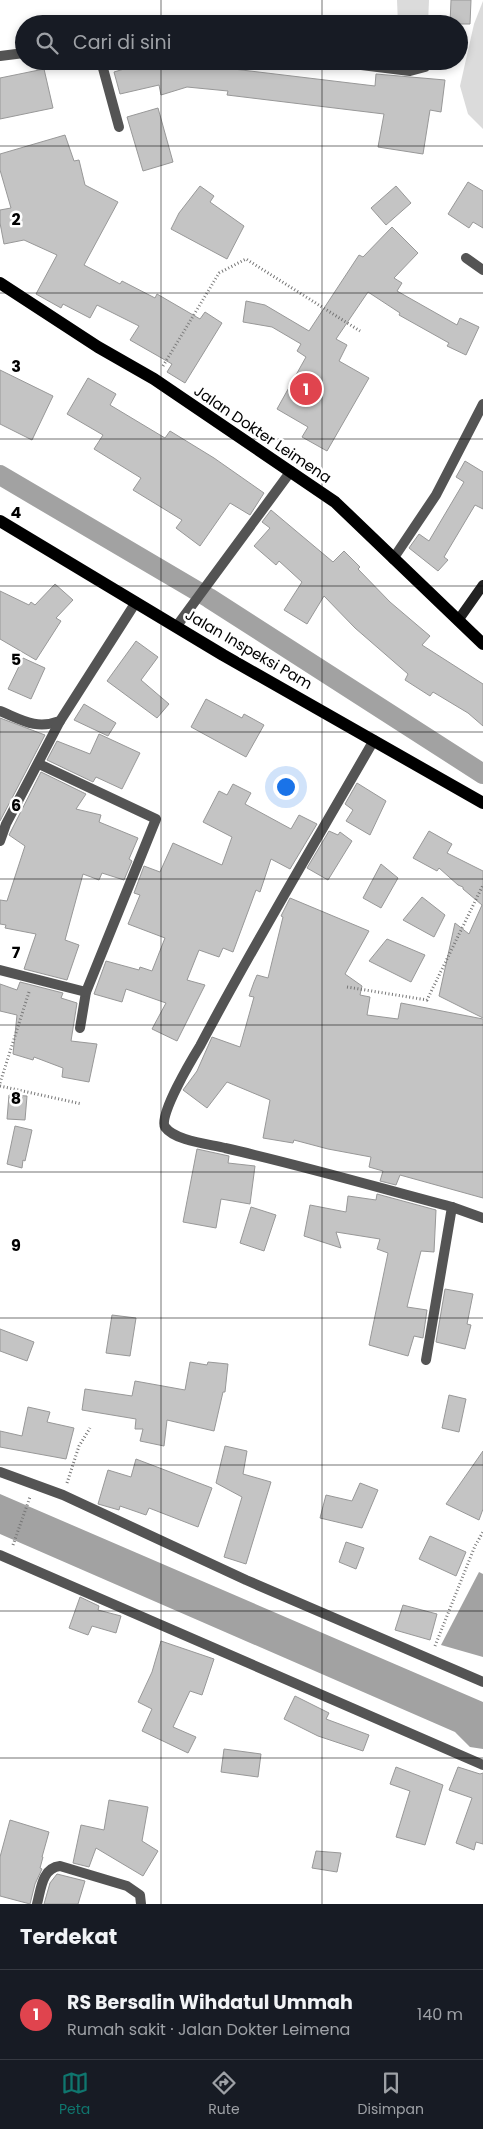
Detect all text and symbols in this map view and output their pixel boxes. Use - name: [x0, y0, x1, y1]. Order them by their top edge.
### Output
- search box: [15, 15, 468, 70]
- icon: search: [33, 29, 61, 57]
- text: Cari di sini: [73, 29, 171, 56]
- text: 2: [11, 208, 21, 231]
- text: 3: [11, 355, 21, 378]
- pin: 1: [290, 370, 322, 408]
- street label: Jalan Dokter Leimena: [190, 380, 336, 488]
- text: 4: [11, 501, 22, 524]
- street label: Jalan Inspeksi Pam: [182, 604, 316, 694]
- text: 5: [11, 648, 21, 671]
- your location: [273, 774, 299, 800]
- text: 6: [11, 794, 21, 817]
- text: 7: [12, 941, 21, 964]
- text: 8: [11, 1087, 21, 1110]
- text: 9: [11, 1234, 21, 1257]
- text: Terdekat: [20, 1922, 117, 1951]
- text: RS Bersalin Wihdatul Ummah: [67, 1989, 353, 2016]
- text: 1: [33, 2003, 39, 2026]
- text: 140 m: [417, 2003, 463, 2026]
- text: Rumah sakit · Jalan Dokter Leimena: [67, 2018, 350, 2041]
- tab: Peta: [59, 2069, 90, 2120]
- tab: Rute: [208, 2069, 240, 2120]
- tab: Disimpan: [358, 2069, 424, 2120]

